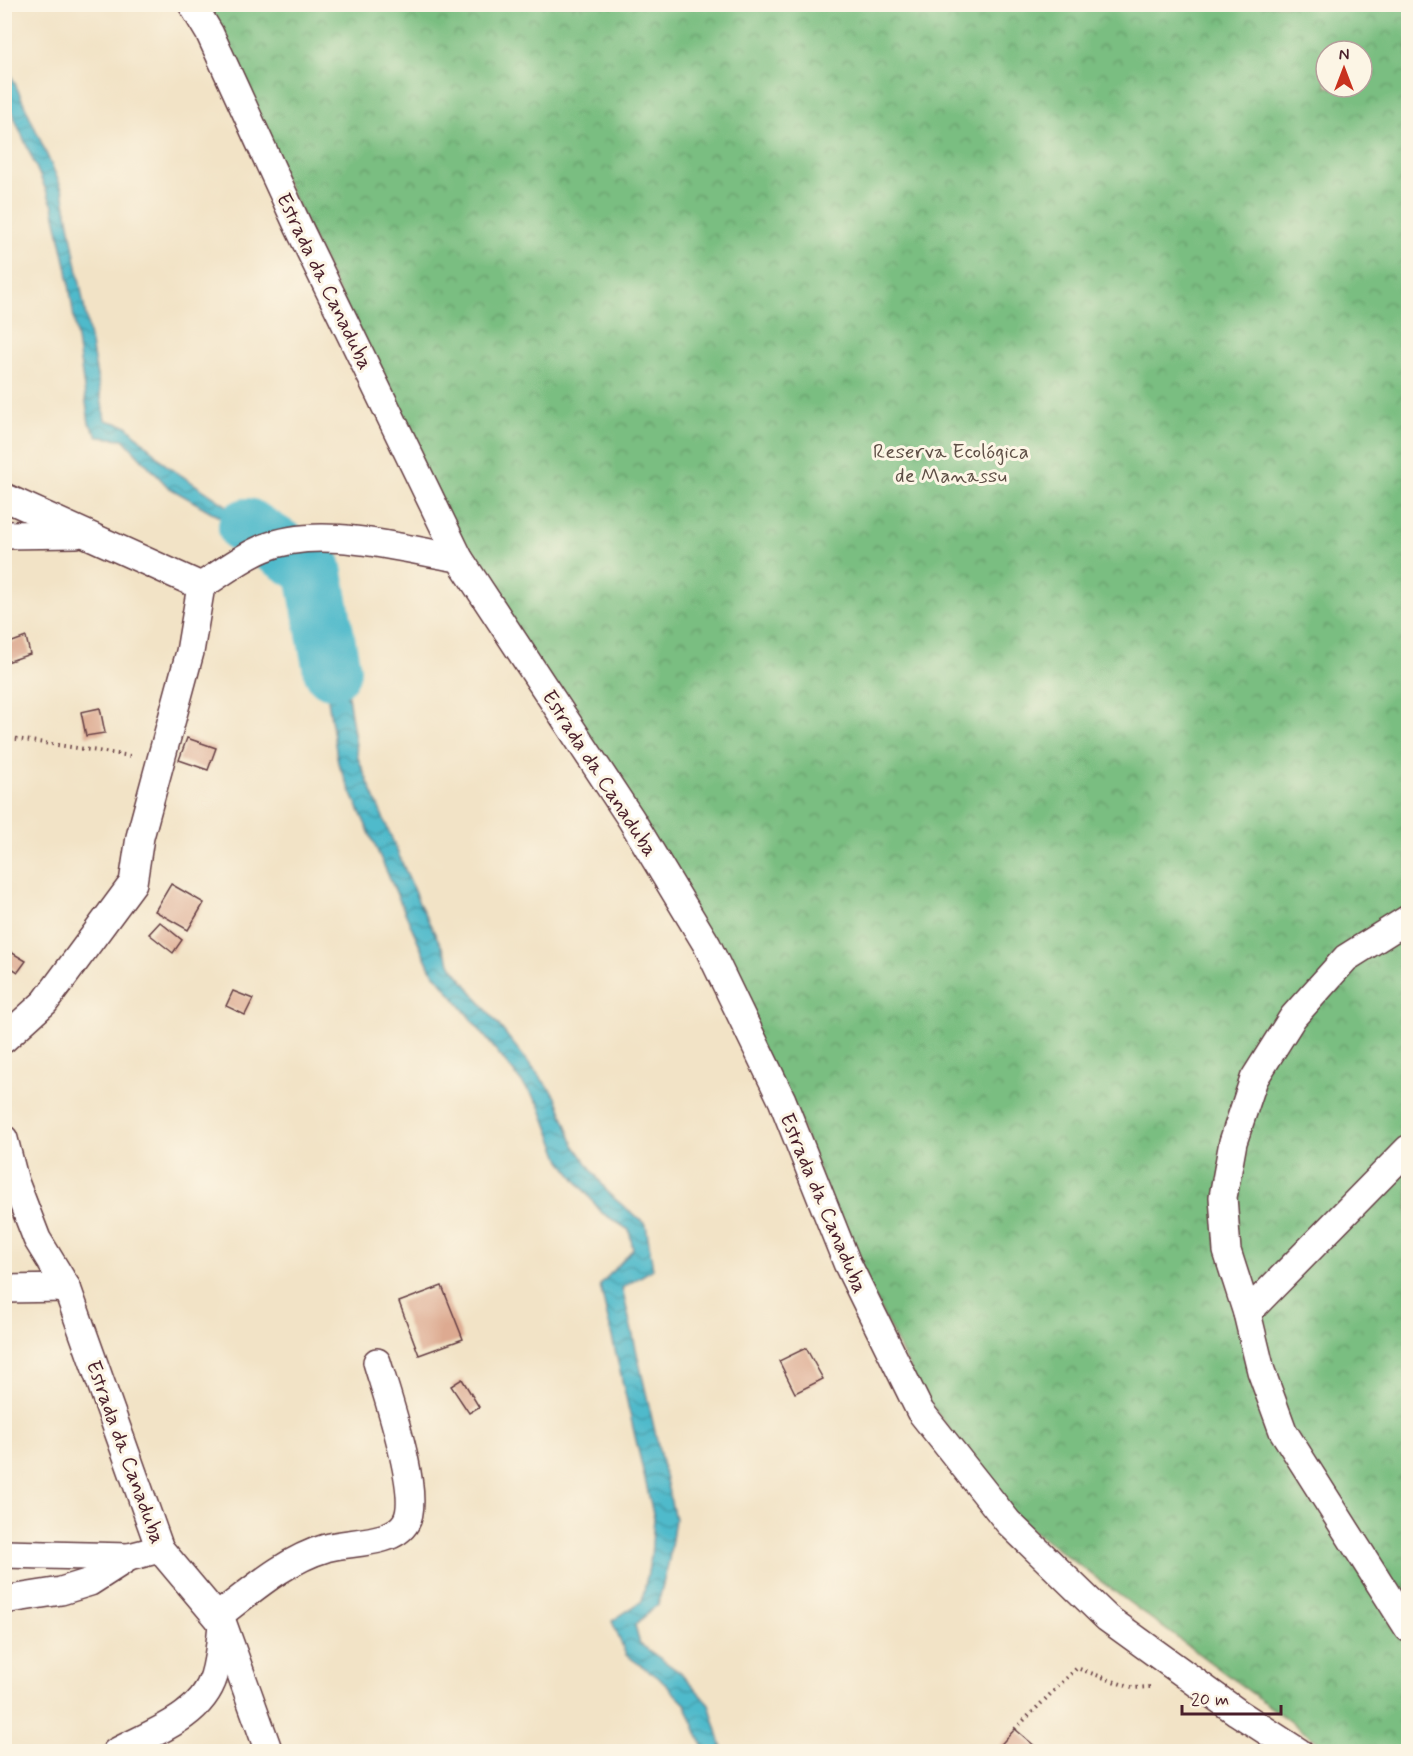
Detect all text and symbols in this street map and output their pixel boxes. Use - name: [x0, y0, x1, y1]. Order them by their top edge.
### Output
- north arrow: [1314, 39, 1374, 99]
- text: N: [1339, 45, 1349, 66]
- street label: Estrada da Canaduba: [269, 188, 379, 374]
- park label: Reserva Ecológica de Manassu: [873, 438, 1029, 490]
- street label: Estrada da Canaduba: [535, 685, 664, 862]
- street label: Estrada da Canaduba: [772, 1109, 874, 1298]
- street label: Estrada da Canaduba: [79, 1357, 171, 1548]
- scale bar: [1182, 1678, 1281, 1716]
- text: 20 m: [1191, 1688, 1229, 1712]

